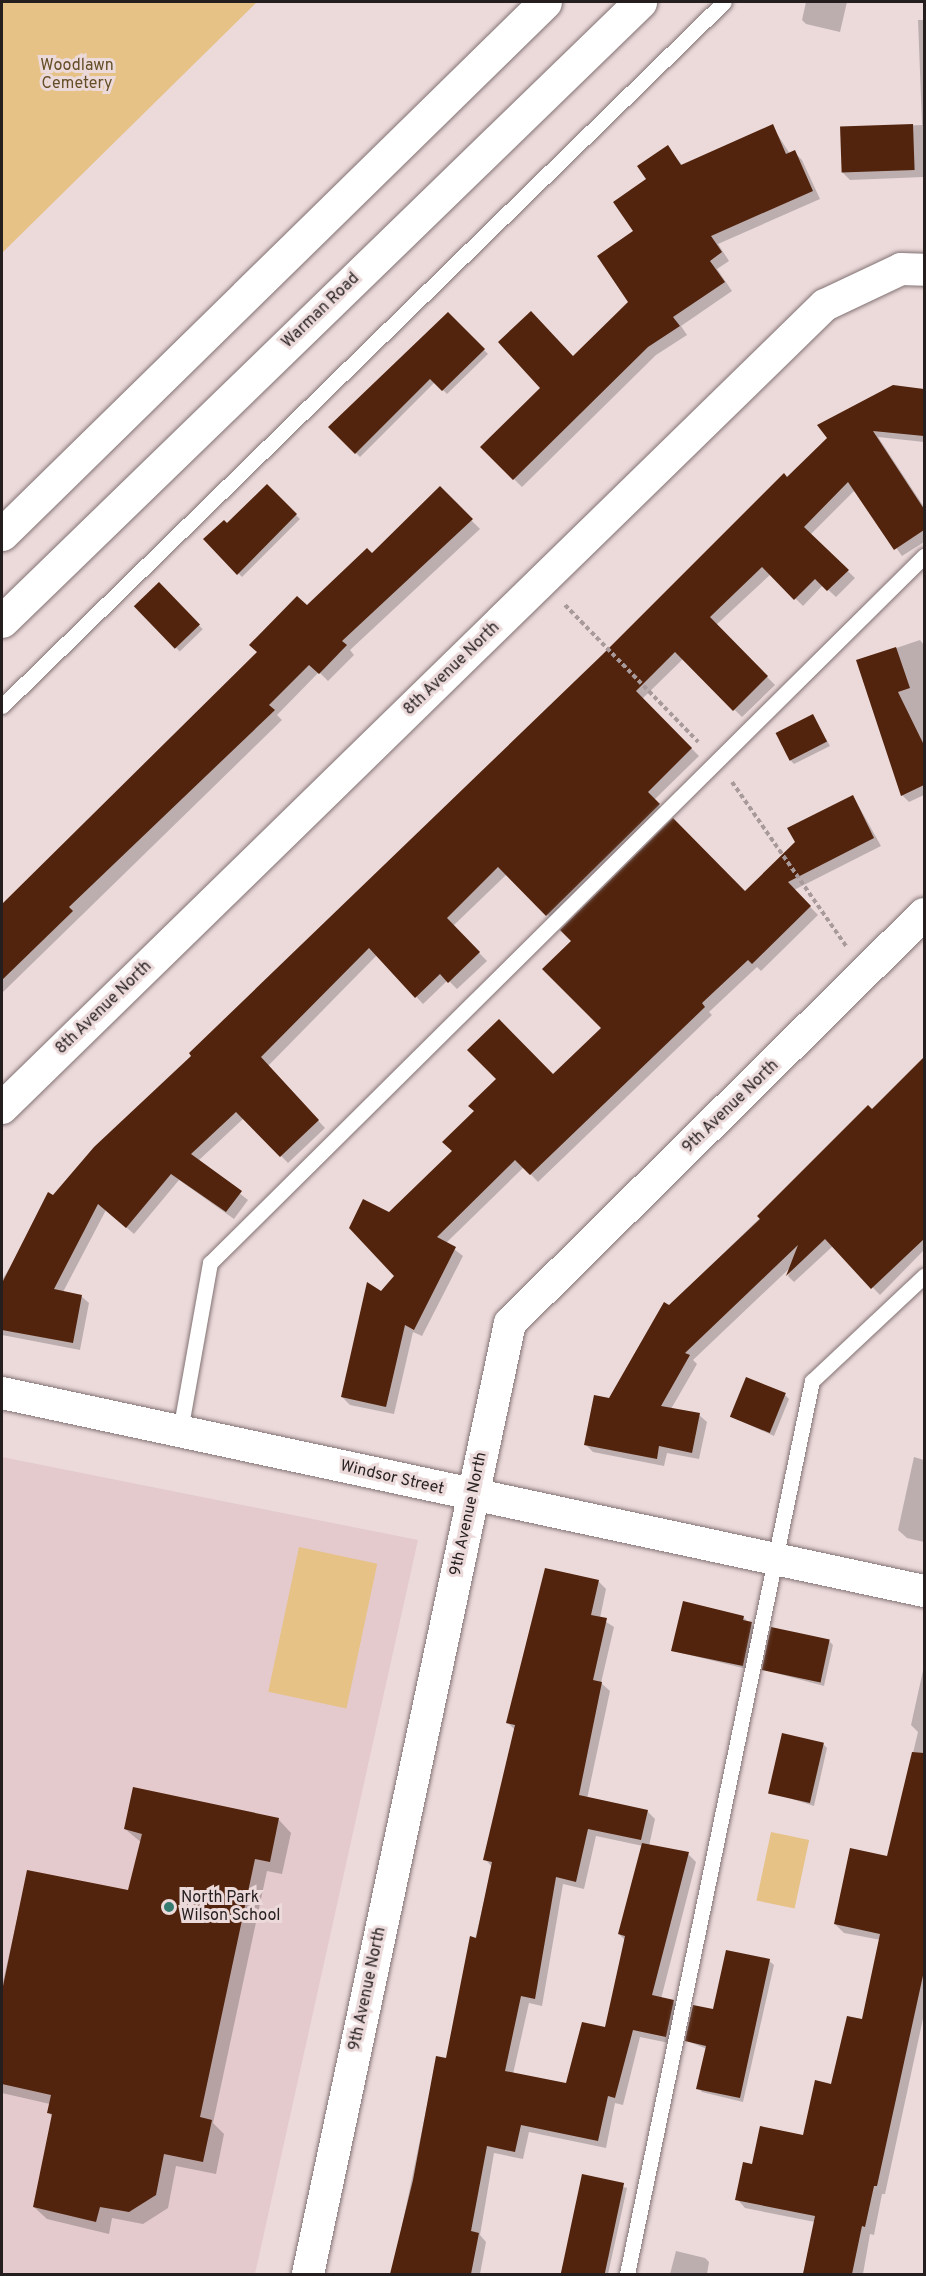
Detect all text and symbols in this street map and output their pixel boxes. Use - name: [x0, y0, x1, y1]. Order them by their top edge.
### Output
- park label: Woodlawn Cemetery: [40, 56, 114, 94]
- street label: Warman Road: [278, 269, 364, 353]
- street label: 8th Avenue North: [400, 618, 504, 720]
- street label: 8th Avenue North: [52, 957, 156, 1059]
- street label: 9th Avenue North: [679, 1056, 783, 1158]
- street label: 9th Avenue North: [446, 1450, 492, 1578]
- street label: Windsor Street: [338, 1457, 446, 1499]
- place label: North Park Wilson School: [181, 1888, 281, 1926]
- marker: North Park Wilson School: [162, 1900, 176, 1914]
- street label: 9th Avenue North: [345, 1925, 391, 2053]

